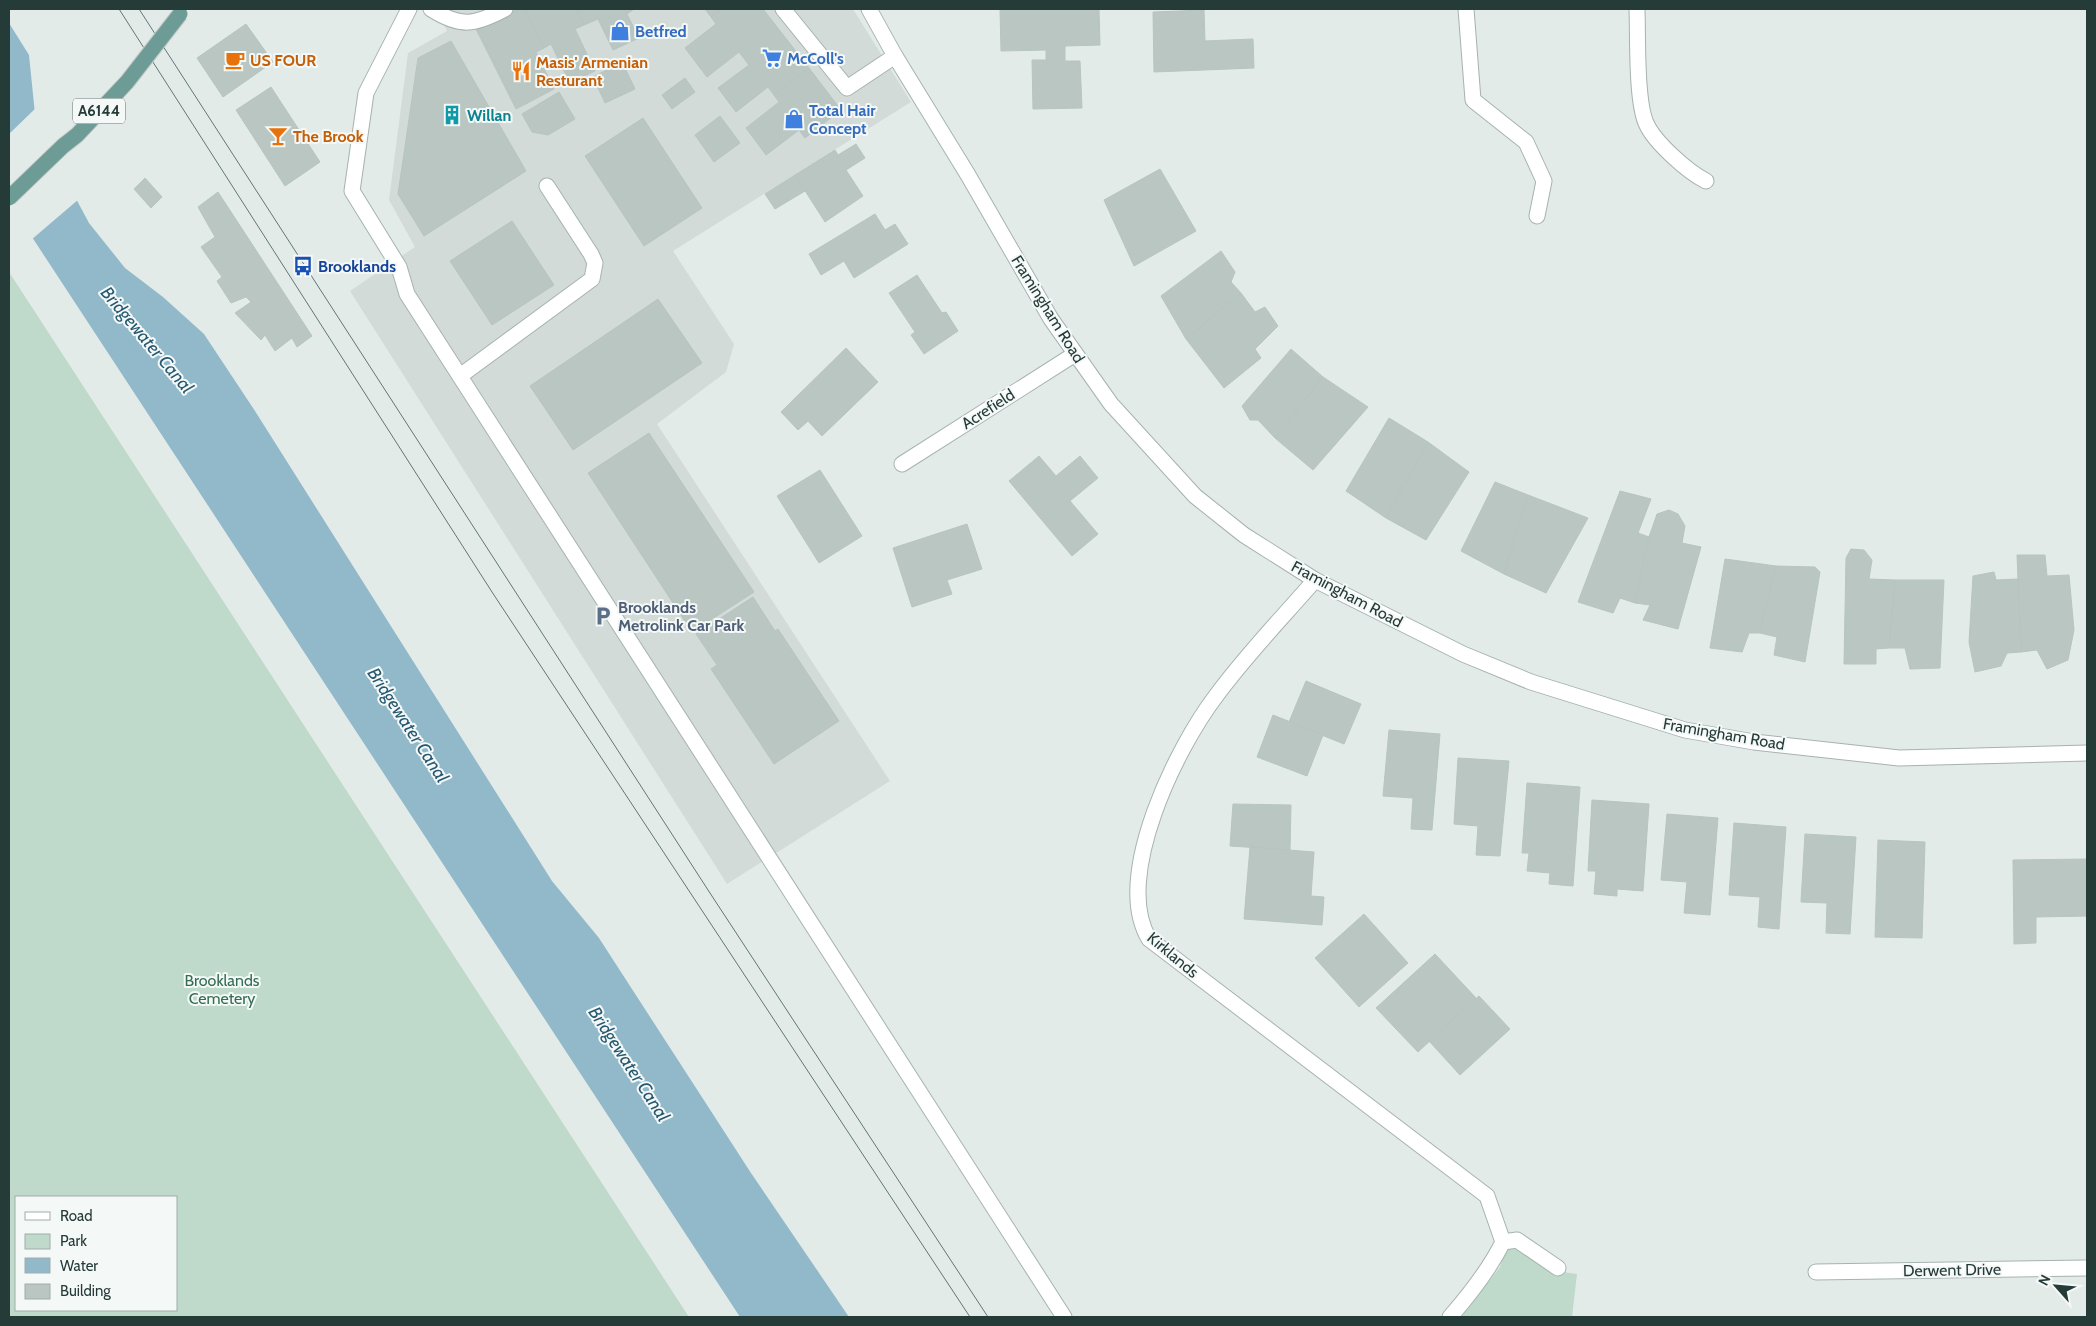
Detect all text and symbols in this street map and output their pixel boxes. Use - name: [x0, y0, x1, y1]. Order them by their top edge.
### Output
- shop icon: Betfred: [609, 20, 631, 42]
- place label: Betfred: [635, 22, 687, 41]
- supermarket icon: McColl's: [761, 47, 783, 69]
- cafe icon: US FOUR: [224, 49, 246, 71]
- place label: McColl's: [787, 49, 844, 68]
- place label: US FOUR: [250, 51, 316, 70]
- place label: Masis' Armenian Resturant: [536, 53, 648, 90]
- restaurant icon: Masis' Armenian Resturant: [510, 60, 532, 82]
- road number: A6144: [73, 98, 125, 124]
- place label: Total Hair Concept: [809, 101, 876, 138]
- building icon: Willan: [441, 104, 463, 126]
- place label: Willan: [467, 106, 511, 125]
- shop icon: Total Hair Concept: [783, 108, 805, 130]
- bar icon: The Brook: [267, 125, 289, 147]
- place label: The Brook: [293, 127, 364, 146]
- street label: Framingham Road: [1007, 252, 1089, 366]
- bus stop icon: Brooklands: [292, 255, 314, 277]
- place label: Brooklands: [318, 257, 396, 276]
- water label: Bridgewater Canal: [96, 282, 199, 398]
- street label: Acrefield: [958, 385, 1018, 433]
- street label: Framingham Road: [1288, 557, 1406, 631]
- place label: Brooklands Metrolink Car Park: [618, 598, 745, 635]
- parking icon: Brooklands Metrolink Car Park: [592, 605, 614, 627]
- water label: Bridgewater Canal: [363, 663, 454, 787]
- street label: Framingham Road: [1662, 714, 1786, 754]
- street label: Kirklands: [1144, 928, 1203, 982]
- park label: Brooklands Cemetery: [185, 971, 260, 1008]
- water label: Bridgewater Canal: [584, 1002, 675, 1126]
- legend: [15, 1196, 178, 1311]
- text: Road: [60, 1207, 93, 1225]
- text: Park: [60, 1232, 87, 1250]
- text: Water: [60, 1257, 98, 1275]
- street label: Derwent Drive: [1903, 1260, 2001, 1280]
- north arrow: [2031, 1261, 2081, 1311]
- text: N: [2034, 1272, 2055, 1289]
- text: Building: [60, 1282, 111, 1300]

